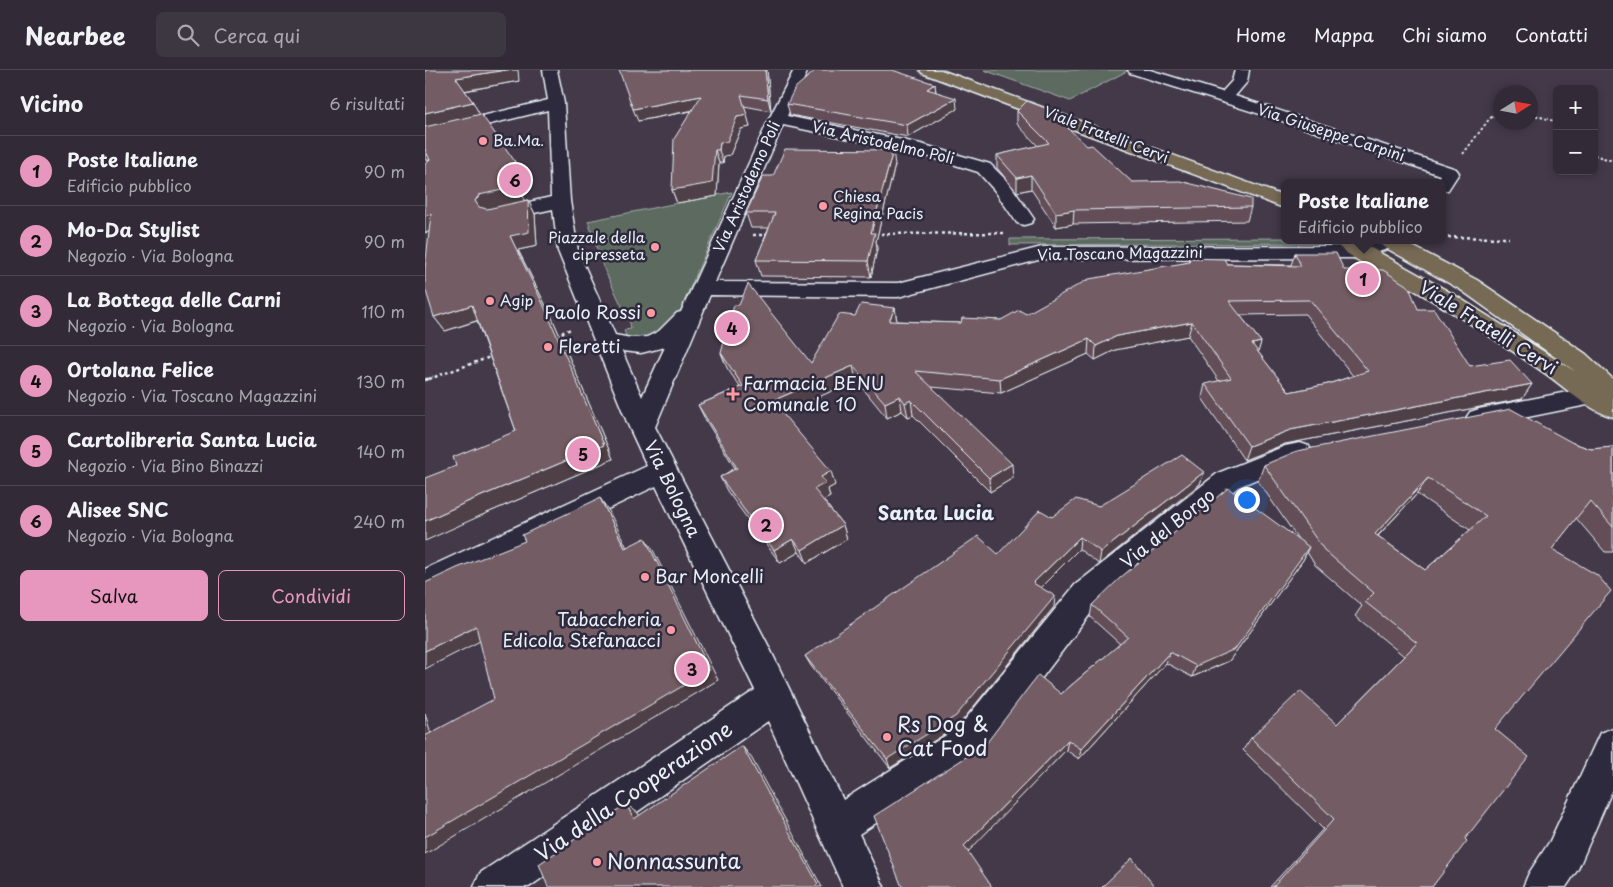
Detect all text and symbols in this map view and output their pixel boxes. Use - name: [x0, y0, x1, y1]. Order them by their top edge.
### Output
- search box: [156, 12, 506, 57]
- text: Nearbee: [25, 17, 126, 53]
- icon: search: [174, 21, 202, 49]
- text: Cerca qui: [214, 21, 300, 49]
- text: Home: [1236, 21, 1286, 48]
- text: Mappa: [1314, 21, 1374, 48]
- text: Chi siamo: [1402, 21, 1487, 48]
- text: Contatti: [1515, 21, 1588, 48]
- north arrow: [1493, 85, 1538, 130]
- map controls: [1553, 85, 1598, 175]
- button: +: [1553, 85, 1598, 130]
- text: Vicino: [20, 87, 83, 119]
- text: 6 risultati: [329, 91, 405, 115]
- street label: Via Giuseppe Carpini: [1255, 97, 1408, 166]
- street label: Viale Fratelli Cervi: [1041, 99, 1172, 168]
- street label: Via Aristodelmo Poli: [810, 114, 957, 169]
- street label: Via Aristodemo Poli: [706, 117, 785, 256]
- place label: Ba.Ma.: [493, 128, 544, 151]
- button: −: [1553, 130, 1598, 175]
- marker: Ba.Ma.: [477, 135, 489, 147]
- text: Poste Italiane: [67, 145, 198, 173]
- text: 1: [32, 159, 40, 183]
- text: 90 m: [364, 159, 405, 183]
- pin: 6: [499, 161, 531, 199]
- text: Edificio pubblico: [67, 173, 192, 197]
- popup: [1281, 179, 1446, 244]
- place label: Chiesa Regina Pacis: [833, 184, 923, 224]
- text: Poste Italiane: [1298, 186, 1429, 214]
- marker: Chiesa Regina Pacis: [817, 200, 829, 212]
- text: Edificio pubblico: [1298, 214, 1423, 238]
- text: Mo-Da Stylist: [67, 215, 200, 243]
- place label: Piazzale della cipresseta: [548, 225, 646, 265]
- text: 2: [30, 229, 42, 253]
- text: 90 m: [364, 229, 405, 253]
- street label: Via Toscano Magazzini: [1037, 240, 1203, 265]
- marker: Piazzale della cipresseta: [649, 241, 661, 253]
- text: Negozio · Via Bologna: [67, 243, 233, 267]
- pin: 1: [1347, 260, 1379, 298]
- street label: Viale Fratelli Cervi: [1414, 273, 1563, 380]
- text: La Bottega delle Carni: [67, 285, 281, 313]
- place label: Agip: [500, 288, 534, 311]
- marker: Agip: [484, 295, 496, 307]
- place label: Paolo Rossi: [544, 298, 641, 325]
- text: 3: [31, 299, 41, 323]
- text: 110 m: [362, 299, 405, 323]
- marker: Paolo Rossi: [645, 307, 657, 319]
- pin: 4: [716, 309, 748, 347]
- text: Negozio · Via Bologna: [67, 313, 233, 337]
- place label: Fleretti: [558, 332, 620, 359]
- marker: Fleretti: [542, 341, 554, 353]
- text: Ortolana Felice: [67, 355, 214, 383]
- text: 4: [31, 369, 41, 393]
- text: 130 m: [357, 369, 405, 393]
- place label: Farmacia BENU Comunale 10: [743, 369, 884, 417]
- text: Negozio · Via Toscano Magazzini: [67, 383, 317, 407]
- marker: Farmacia BENU Comunale 10: [727, 388, 739, 400]
- text: Cartolibreria Santa Lucia: [67, 425, 317, 453]
- pin: 5: [567, 435, 599, 473]
- street label: Via Bologna: [638, 435, 709, 542]
- text: 5: [31, 439, 41, 463]
- text: 140 m: [357, 439, 405, 463]
- text: Negozio · Via Bino Binazzi: [67, 453, 263, 477]
- street label: Via del Borgo: [1114, 481, 1220, 575]
- your location: [1234, 487, 1260, 513]
- text: Alisee SNC: [67, 495, 169, 523]
- district label: Santa Lucia: [878, 498, 994, 526]
- pin: 2: [750, 506, 782, 544]
- text: 6: [30, 509, 42, 533]
- text: 240 m: [353, 509, 405, 533]
- text: Negozio · Via Bologna: [67, 523, 233, 547]
- place label: Bar Moncelli: [655, 562, 764, 589]
- button: Salva: [20, 570, 208, 621]
- button: Condividi: [218, 570, 405, 621]
- marker: Bar Moncelli: [639, 571, 651, 583]
- place label: Tabaccheria Edicola Stefanacci: [502, 605, 662, 653]
- marker: Tabaccheria Edicola Stefanacci: [665, 624, 677, 636]
- pin: 3: [676, 650, 708, 688]
- place label: Rs Dog & Cat Food: [897, 707, 989, 763]
- street label: Via della Cooperazione: [528, 712, 738, 869]
- marker: Rs Dog & Cat Food: [881, 731, 893, 743]
- place label: Nonnassunta: [607, 844, 740, 876]
- marker: Nonnassunta: [591, 856, 603, 868]

